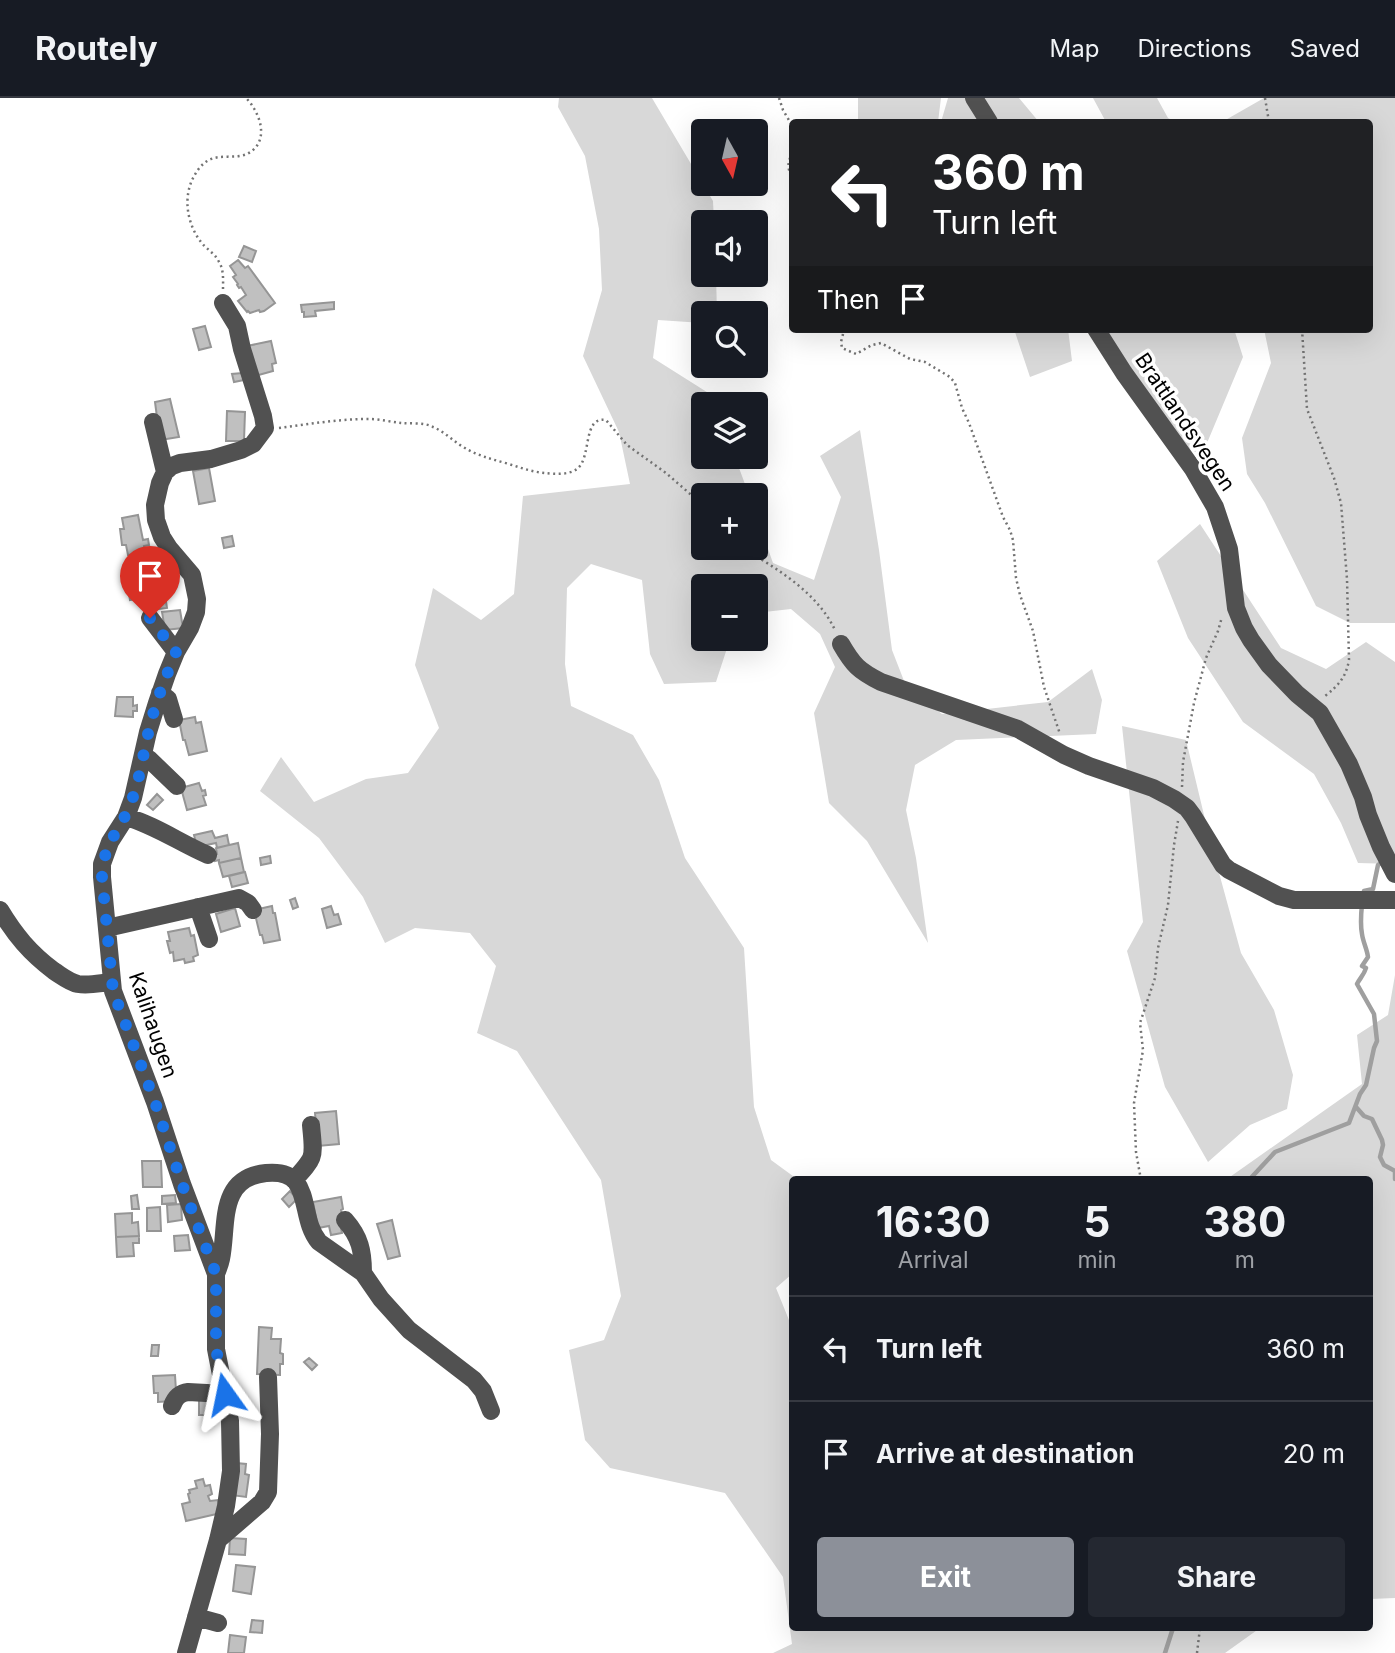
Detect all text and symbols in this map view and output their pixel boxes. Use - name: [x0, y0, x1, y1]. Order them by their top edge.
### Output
- text: Routely: [35, 28, 158, 68]
- text: Map: [1050, 34, 1099, 63]
- text: Directions: [1137, 34, 1252, 63]
- text: Saved: [1290, 34, 1360, 63]
- north arrow: [691, 119, 768, 196]
- map controls: [691, 119, 768, 651]
- text: 360 m: [932, 143, 1085, 202]
- icon: left: [817, 147, 908, 238]
- text: Turn left: [932, 203, 1057, 242]
- button: sound: [691, 210, 768, 287]
- icon: arrive: [894, 280, 932, 318]
- text: Then: [817, 284, 880, 315]
- button: search: [691, 301, 768, 378]
- street label: Brattlandsvegen: [1130, 348, 1241, 495]
- button: layers: [691, 392, 768, 469]
- button: +: [691, 483, 768, 560]
- pin: [120, 546, 180, 618]
- icon: arrive: [131, 557, 169, 595]
- button: −: [691, 574, 768, 651]
- street label: Kalihaugen: [124, 969, 183, 1081]
- text: 16:30: [876, 1196, 991, 1247]
- text: 5: [1084, 1196, 1110, 1247]
- text: 380: [1203, 1196, 1286, 1247]
- text: Arrival: [898, 1246, 969, 1274]
- text: min: [1077, 1246, 1117, 1274]
- text: m: [1235, 1246, 1255, 1274]
- icon: left: [817, 1330, 855, 1368]
- text: Turn left: [876, 1333, 982, 1364]
- text: 360 m: [1266, 1333, 1345, 1364]
- position arrow: [188, 1357, 262, 1431]
- icon: arrive: [817, 1435, 855, 1473]
- text: Arrive at destination: [876, 1438, 1135, 1469]
- text: 20 m: [1283, 1438, 1345, 1469]
- button: Exit: [817, 1537, 1074, 1617]
- button: Share: [1088, 1537, 1345, 1617]

